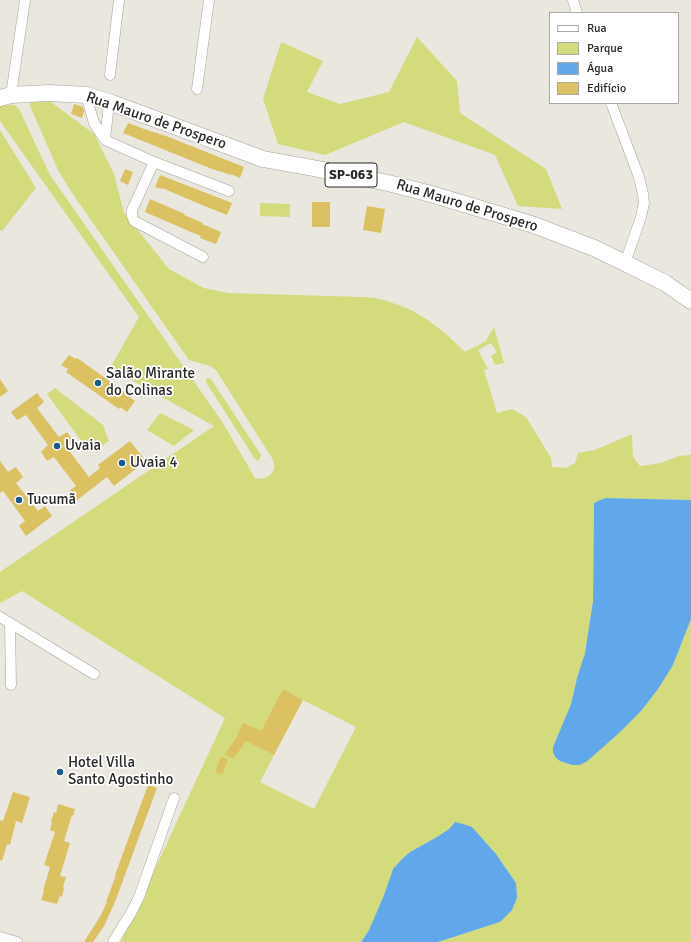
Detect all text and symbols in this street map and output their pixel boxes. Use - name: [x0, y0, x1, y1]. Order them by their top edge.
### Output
- legend: [549, 12, 679, 104]
- text: Rua: [587, 21, 607, 36]
- text: Parque: [587, 41, 623, 56]
- text: Água: [587, 61, 613, 76]
- text: Edifício: [587, 81, 626, 96]
- street label: Rua Mauro de Prospero: [83, 89, 229, 153]
- road number: SP-063: [325, 163, 377, 187]
- street label: Rua Mauro de Prospero: [394, 176, 540, 236]
- place label: Salão Mirante do Colinas: [106, 365, 195, 400]
- marker: Salão Mirante do Colinas: [93, 378, 103, 388]
- place label: Uvaia: [65, 437, 101, 455]
- marker: Uvaia: [52, 441, 62, 451]
- place label: Uvaia 4: [130, 454, 178, 472]
- marker: Uvaia 4: [117, 458, 127, 468]
- place label: Tucumã: [27, 491, 76, 509]
- marker: Tucumã: [14, 495, 24, 505]
- place label: Hotel Villa Santo Agostinho: [68, 754, 173, 789]
- marker: Hotel Villa Santo Agostinho: [55, 767, 65, 777]

